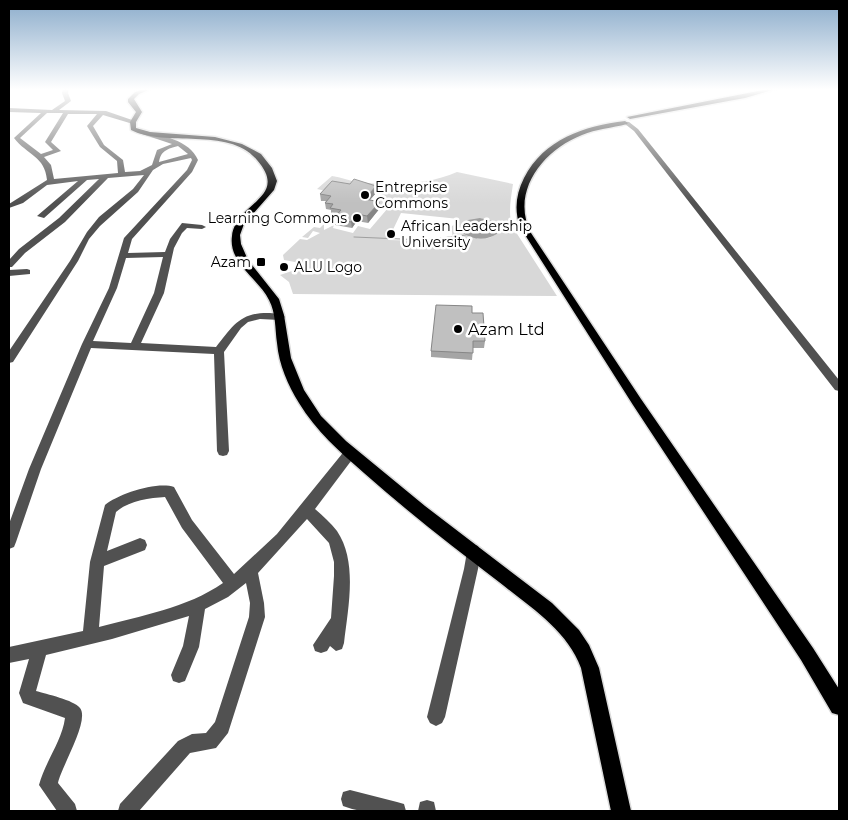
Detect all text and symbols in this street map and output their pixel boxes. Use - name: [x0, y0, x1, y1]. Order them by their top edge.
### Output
- place label: Entreprise Commons: [375, 178, 448, 212]
- marker: Entreprise Commons: [359, 189, 371, 201]
- place label: Learning Commons: [208, 209, 347, 227]
- marker: Learning Commons: [351, 212, 363, 224]
- place label: African Leadership University: [401, 217, 532, 251]
- marker: African Leadership University: [385, 228, 397, 240]
- place label: Azam: [211, 253, 251, 271]
- marker: Azam: [255, 256, 267, 268]
- place label: ALU Logo: [294, 258, 362, 276]
- marker: ALU Logo: [278, 261, 290, 273]
- place label: Azam Ltd: [468, 320, 545, 339]
- marker: Azam Ltd: [452, 323, 464, 335]

